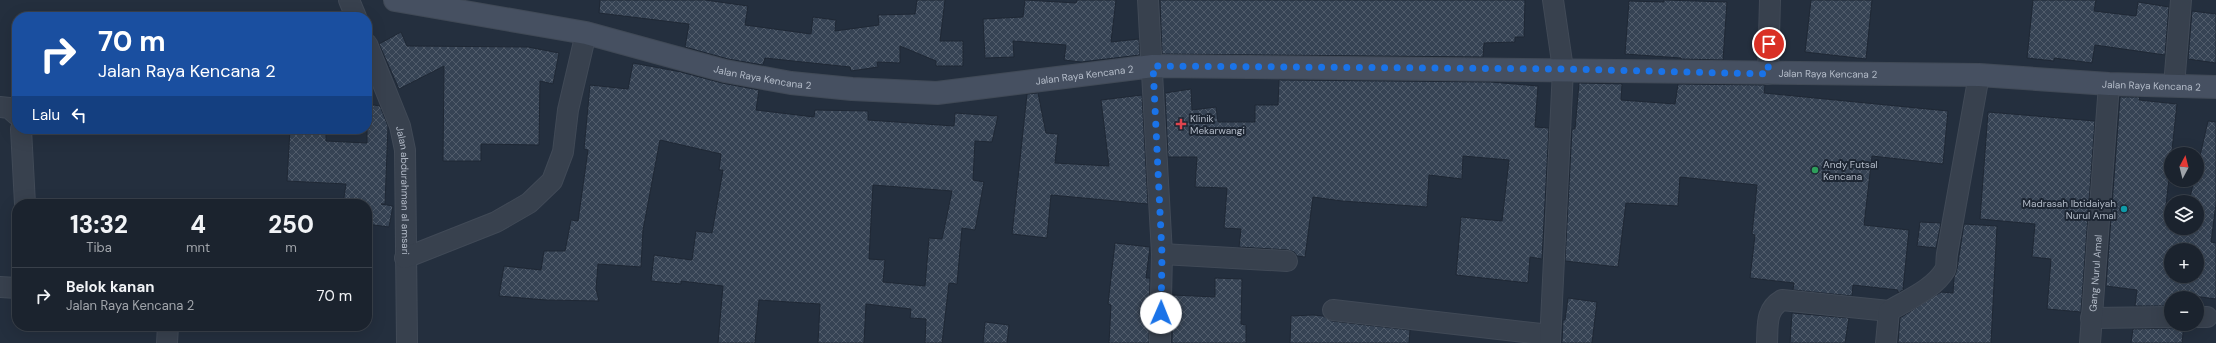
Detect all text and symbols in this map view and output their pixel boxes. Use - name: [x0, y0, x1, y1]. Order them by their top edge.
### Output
- text: 70 m: [98, 23, 166, 60]
- pin: [1752, 27, 1786, 61]
- icon: right: [32, 28, 84, 80]
- icon: arrive: [1758, 33, 1780, 55]
- text: Jalan Raya Kencana 2: [98, 59, 276, 83]
- street label: Jalan Raya Kencana 2: [712, 62, 812, 92]
- street label: Jalan Raya Kencana 2: [1035, 62, 1135, 88]
- street label: Jalan Raya Kencana 2: [1778, 67, 1878, 81]
- street label: Jalan Raya Kencana 2: [2102, 78, 2201, 94]
- icon: left: [68, 104, 90, 126]
- text: Lalu: [32, 105, 60, 125]
- place label: Klinik Mekarwangi: [1190, 112, 1245, 137]
- marker: Klinik Mekarwangi: [1175, 118, 1187, 130]
- street label: Jalan abdurahman al amsari: [393, 125, 412, 255]
- north arrow: [2164, 147, 2204, 187]
- map controls: [2164, 147, 2204, 331]
- place label: Andy Futsal Kencana: [1823, 158, 1878, 183]
- marker: Andy Futsal Kencana: [1810, 165, 1820, 175]
- button: layers: [2164, 195, 2204, 235]
- place label: Madrasah Ibtidaiyah Nurul Amal: [2023, 197, 2116, 222]
- marker: Madrasah Ibtidaiyah Nurul Amal: [2119, 204, 2129, 214]
- text: 13:32: [70, 209, 128, 240]
- text: 4: [190, 209, 206, 240]
- text: 250: [268, 209, 314, 240]
- street label: Gang Nurul Amal: [2086, 234, 2105, 312]
- text: Tiba: [86, 239, 112, 256]
- text: mnt: [186, 239, 210, 256]
- text: m: [285, 239, 297, 256]
- button: +: [2164, 243, 2204, 283]
- text: Belok kanan: [66, 277, 154, 297]
- icon: right: [32, 285, 54, 307]
- text: 70 m: [317, 286, 352, 306]
- button: −: [2164, 291, 2204, 331]
- position arrow: [1140, 292, 1182, 334]
- text: Jalan Raya Kencana 2: [66, 297, 194, 314]

